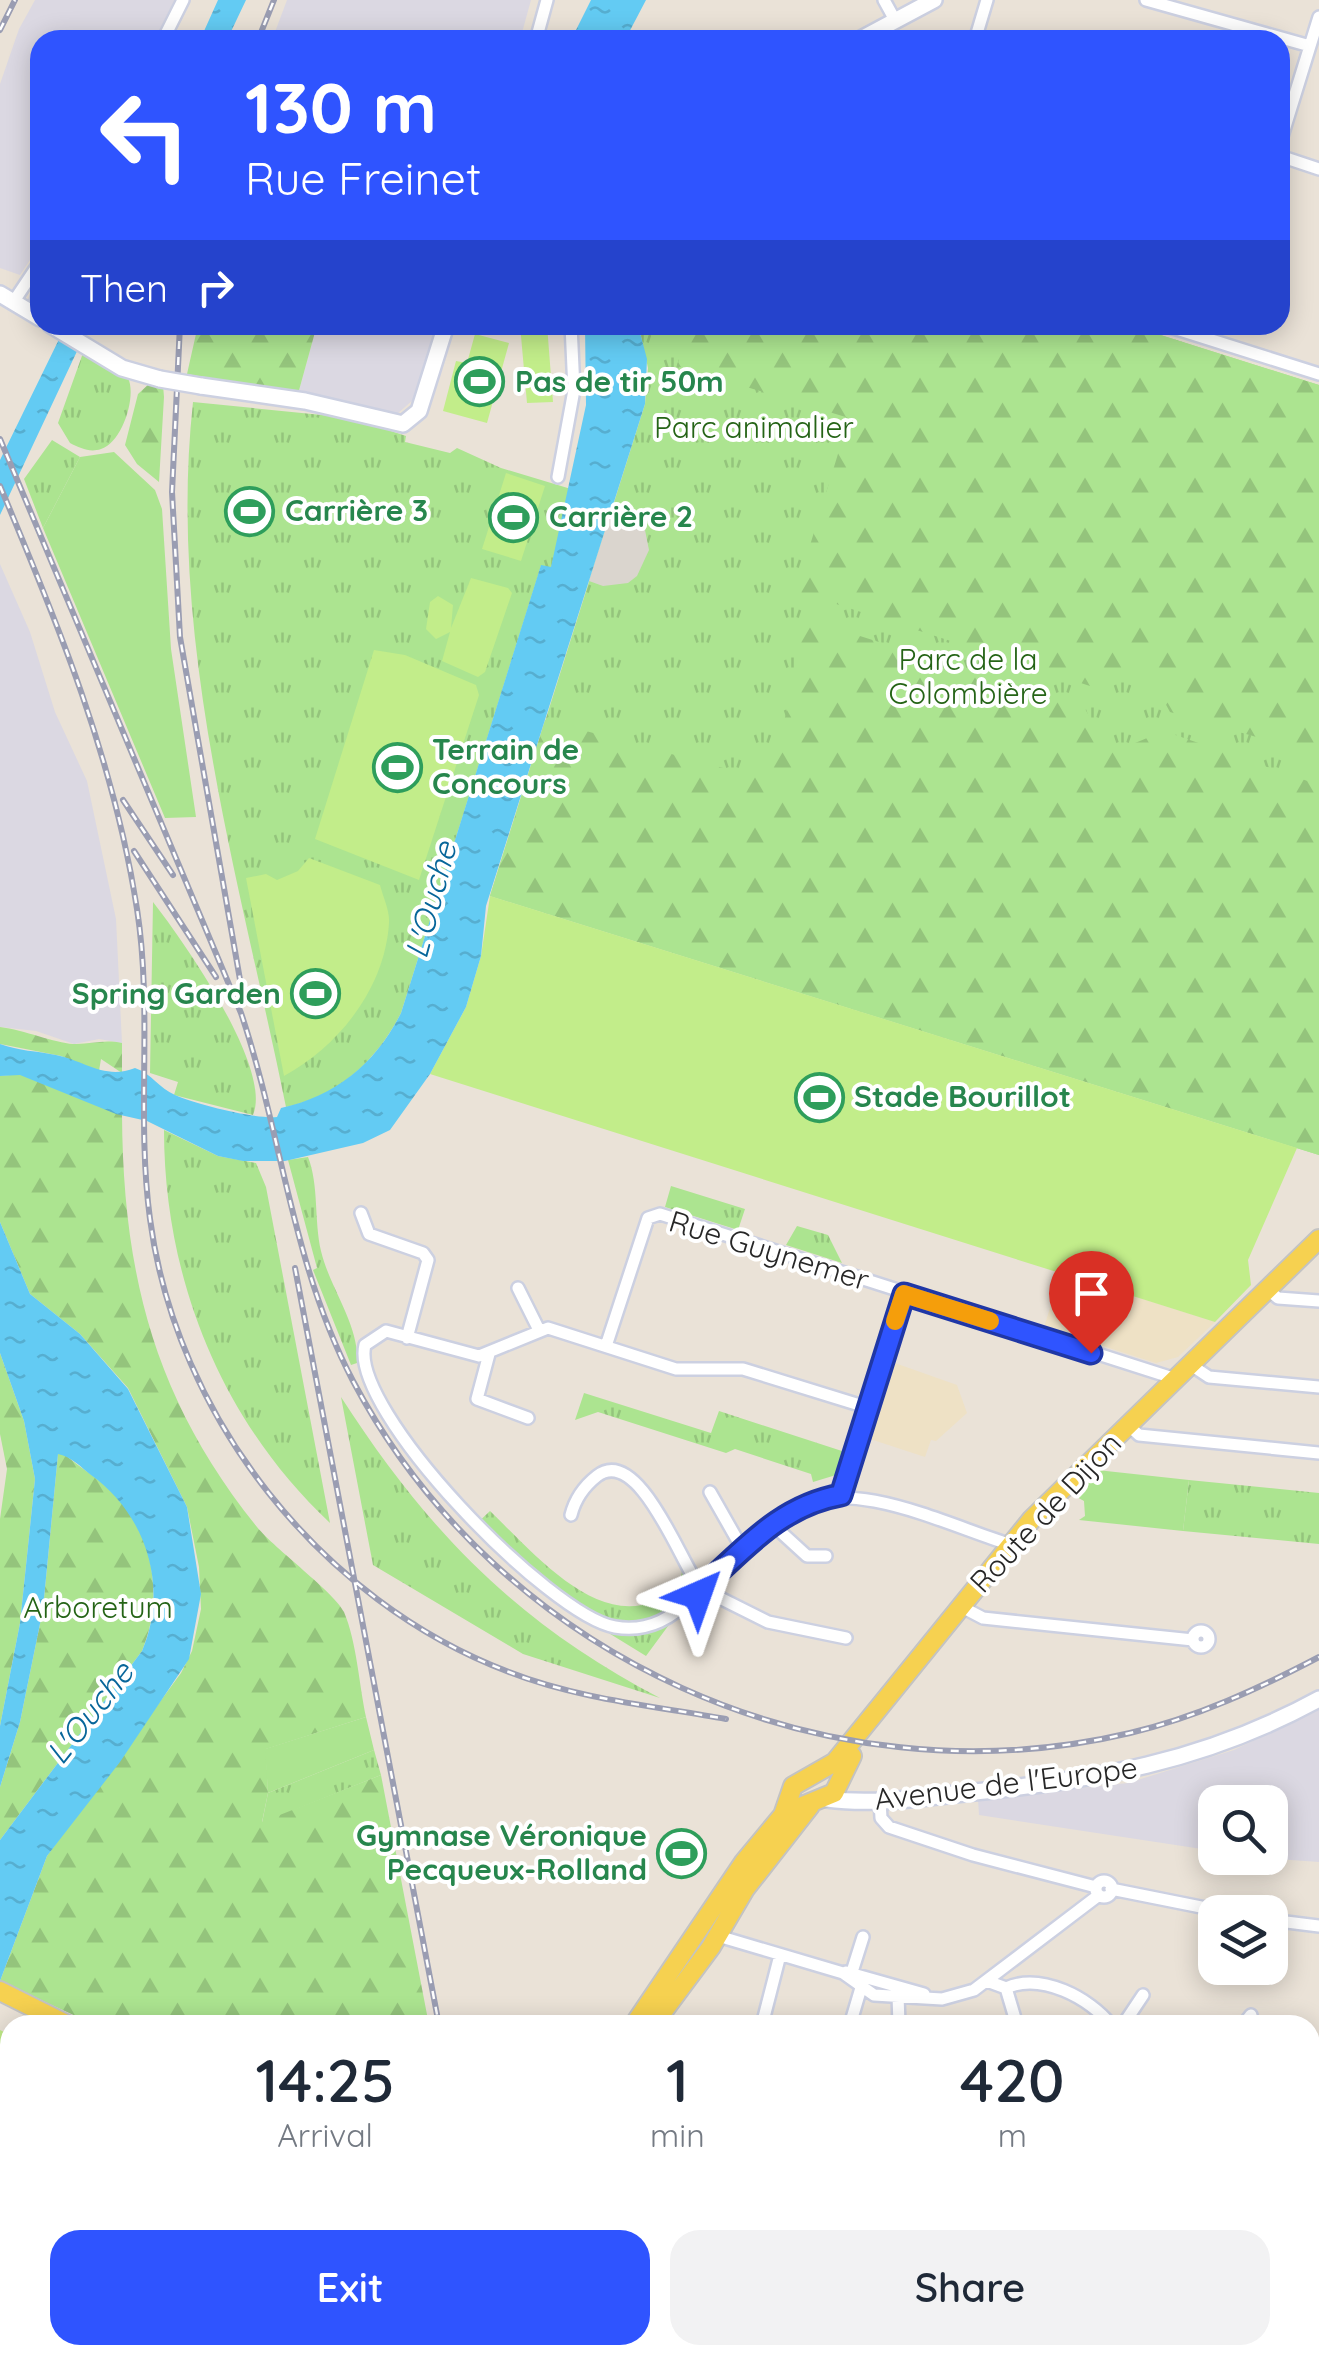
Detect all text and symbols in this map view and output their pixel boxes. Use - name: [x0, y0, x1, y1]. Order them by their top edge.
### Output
- text: 130 m: [245, 63, 437, 151]
- icon: left: [80, 70, 210, 200]
- text: Rue Freinet: [245, 150, 481, 206]
- icon: right: [188, 260, 243, 315]
- text: Then: [80, 264, 168, 312]
- sports icon: Pas de tir 50m: [454, 356, 506, 408]
- place label: Pas de tir 50m: [515, 362, 724, 400]
- park label: Parc animalier: [654, 408, 854, 446]
- sports icon: Carrière 3: [224, 485, 276, 537]
- place label: Carrière 3: [285, 491, 428, 529]
- sports icon: Carrière 2: [488, 491, 540, 543]
- place label: Carrière 2: [549, 497, 693, 535]
- park label: Parc de la Colombière: [888, 640, 1048, 712]
- place label: Terrain de Concours: [432, 730, 579, 802]
- sports icon: Terrain de Concours: [371, 741, 423, 793]
- water label: L'Ouche: [395, 835, 465, 962]
- sports icon: Spring Garden: [290, 968, 342, 1020]
- place label: Spring Garden: [72, 974, 281, 1012]
- sports icon: Stade Bourillot: [793, 1071, 845, 1123]
- place label: Stade Bourillot: [854, 1077, 1071, 1115]
- street label: Rue Guynemer: [665, 1202, 874, 1299]
- pin: [1049, 1251, 1134, 1354]
- icon: arrive: [1064, 1266, 1119, 1321]
- street label: Route de Dijon: [961, 1424, 1129, 1600]
- position arrow: [646, 1543, 750, 1647]
- park label: Arboretum: [23, 1588, 173, 1626]
- water label: L'Ouche: [37, 1652, 143, 1771]
- street label: Avenue de l'Europe: [872, 1748, 1140, 1818]
- map controls: [1198, 1785, 1288, 1985]
- button: search: [1198, 1785, 1288, 1875]
- place label: Gymnase Véronique Pecqueux-Rolland: [356, 1816, 647, 1888]
- sports icon: Gymnase Véronique Pecqueux-Rolland: [656, 1827, 708, 1879]
- button: layers: [1198, 1895, 1288, 1985]
- text: 14:25: [255, 2042, 395, 2117]
- text: 1: [666, 2042, 689, 2117]
- text: 420: [960, 2042, 1065, 2117]
- text: Arrival: [277, 2115, 373, 2155]
- text: min: [650, 2115, 705, 2155]
- text: m: [998, 2115, 1027, 2155]
- button: Exit: [50, 2230, 650, 2345]
- button: Share: [670, 2230, 1270, 2345]

